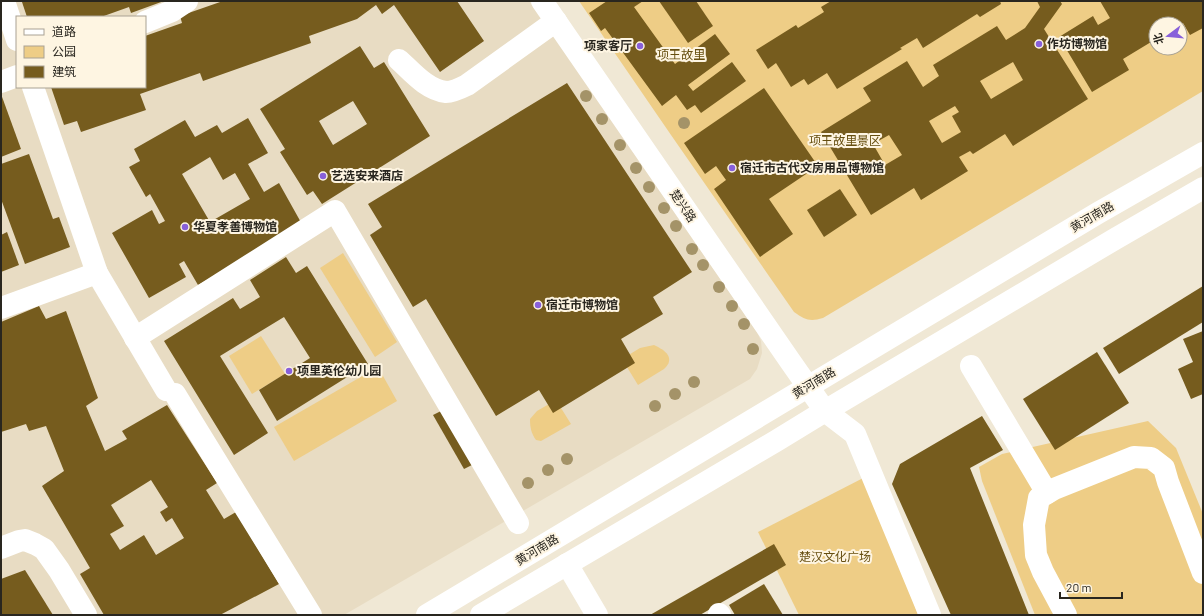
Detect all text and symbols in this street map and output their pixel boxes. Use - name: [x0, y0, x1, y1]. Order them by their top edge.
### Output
- legend: [16, 16, 146, 88]
- north arrow: [1148, 16, 1188, 56]
- text: 道路: [52, 24, 76, 38]
- text: 北: [1150, 32, 1166, 46]
- place label: 作坊博物馆: [1047, 36, 1107, 50]
- place label: 项家客厅: [584, 38, 632, 52]
- marker: 作坊博物馆: [1034, 39, 1044, 49]
- marker: 项家客厅: [635, 41, 645, 51]
- text: 公园: [52, 44, 76, 58]
- park label: 项王故里: [657, 47, 705, 61]
- text: 建筑: [52, 64, 76, 78]
- park label: 项王故里景区: [809, 133, 881, 147]
- place label: 宿迁市古代文房用品博物馆: [740, 160, 884, 174]
- marker: 宿迁市古代文房用品博物馆: [727, 163, 737, 173]
- place label: 艺选安来酒店: [331, 168, 403, 182]
- marker: 艺选安来酒店: [318, 171, 328, 181]
- street label: 楚兴路: [668, 187, 700, 224]
- street label: 黄河南路: [1067, 198, 1116, 234]
- place label: 华夏孝善博物馆: [193, 219, 277, 233]
- marker: 华夏孝善博物馆: [180, 222, 190, 232]
- place label: 宿迁市博物馆: [546, 297, 618, 311]
- marker: 宿迁市博物馆: [533, 300, 543, 310]
- place label: 项里英伦幼儿园: [297, 363, 381, 377]
- street label: 黄河南路: [789, 364, 838, 401]
- marker: 项里英伦幼儿园: [284, 366, 294, 376]
- street label: 黄河南路: [512, 531, 561, 568]
- park label: 楚汉文化广场: [799, 549, 871, 563]
- scale bar: [1060, 574, 1122, 600]
- text: 20 m: [1066, 580, 1092, 594]

